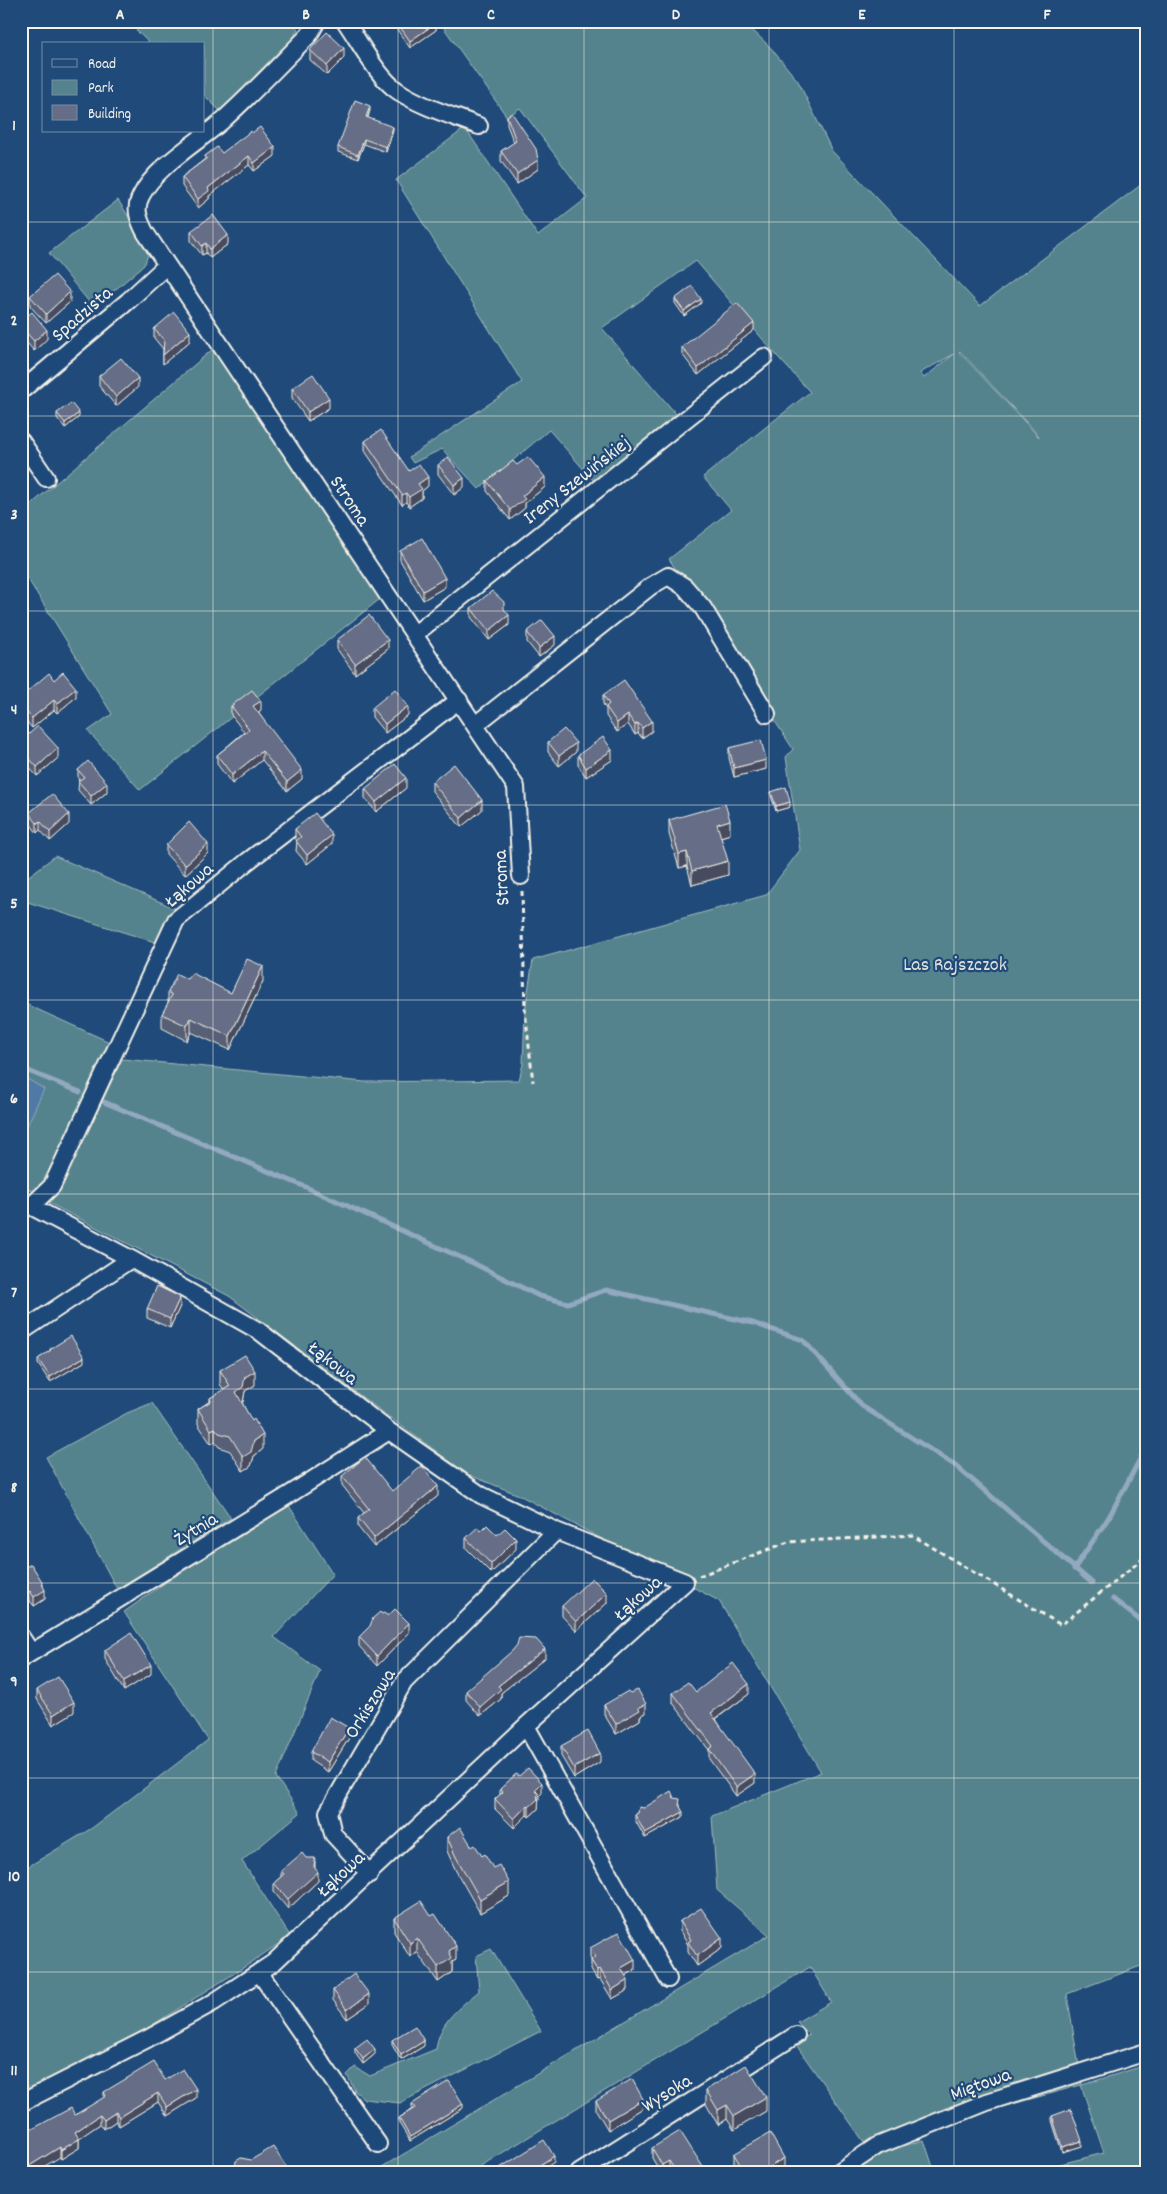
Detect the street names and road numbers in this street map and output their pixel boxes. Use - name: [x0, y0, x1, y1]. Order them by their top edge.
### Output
- street label: Spadzista: [46, 280, 120, 350]
- street label: Ireny Szewińskiej: [518, 430, 638, 532]
- street label: Stroma: [321, 471, 376, 533]
- street label: Stroma: [488, 849, 518, 906]
- street label: Łąkowa: [159, 857, 221, 916]
- street label: Łąkowa: [300, 1335, 364, 1393]
- street label: Żytnia: [169, 1506, 224, 1555]
- street label: Łąkowa: [608, 1569, 670, 1629]
- street label: Orkiszowa: [339, 1664, 404, 1745]
- street label: Łąkowa: [311, 1845, 373, 1905]
- street label: Miętowa: [947, 2062, 1016, 2110]
- street label: Wysoka: [637, 2068, 699, 2121]

